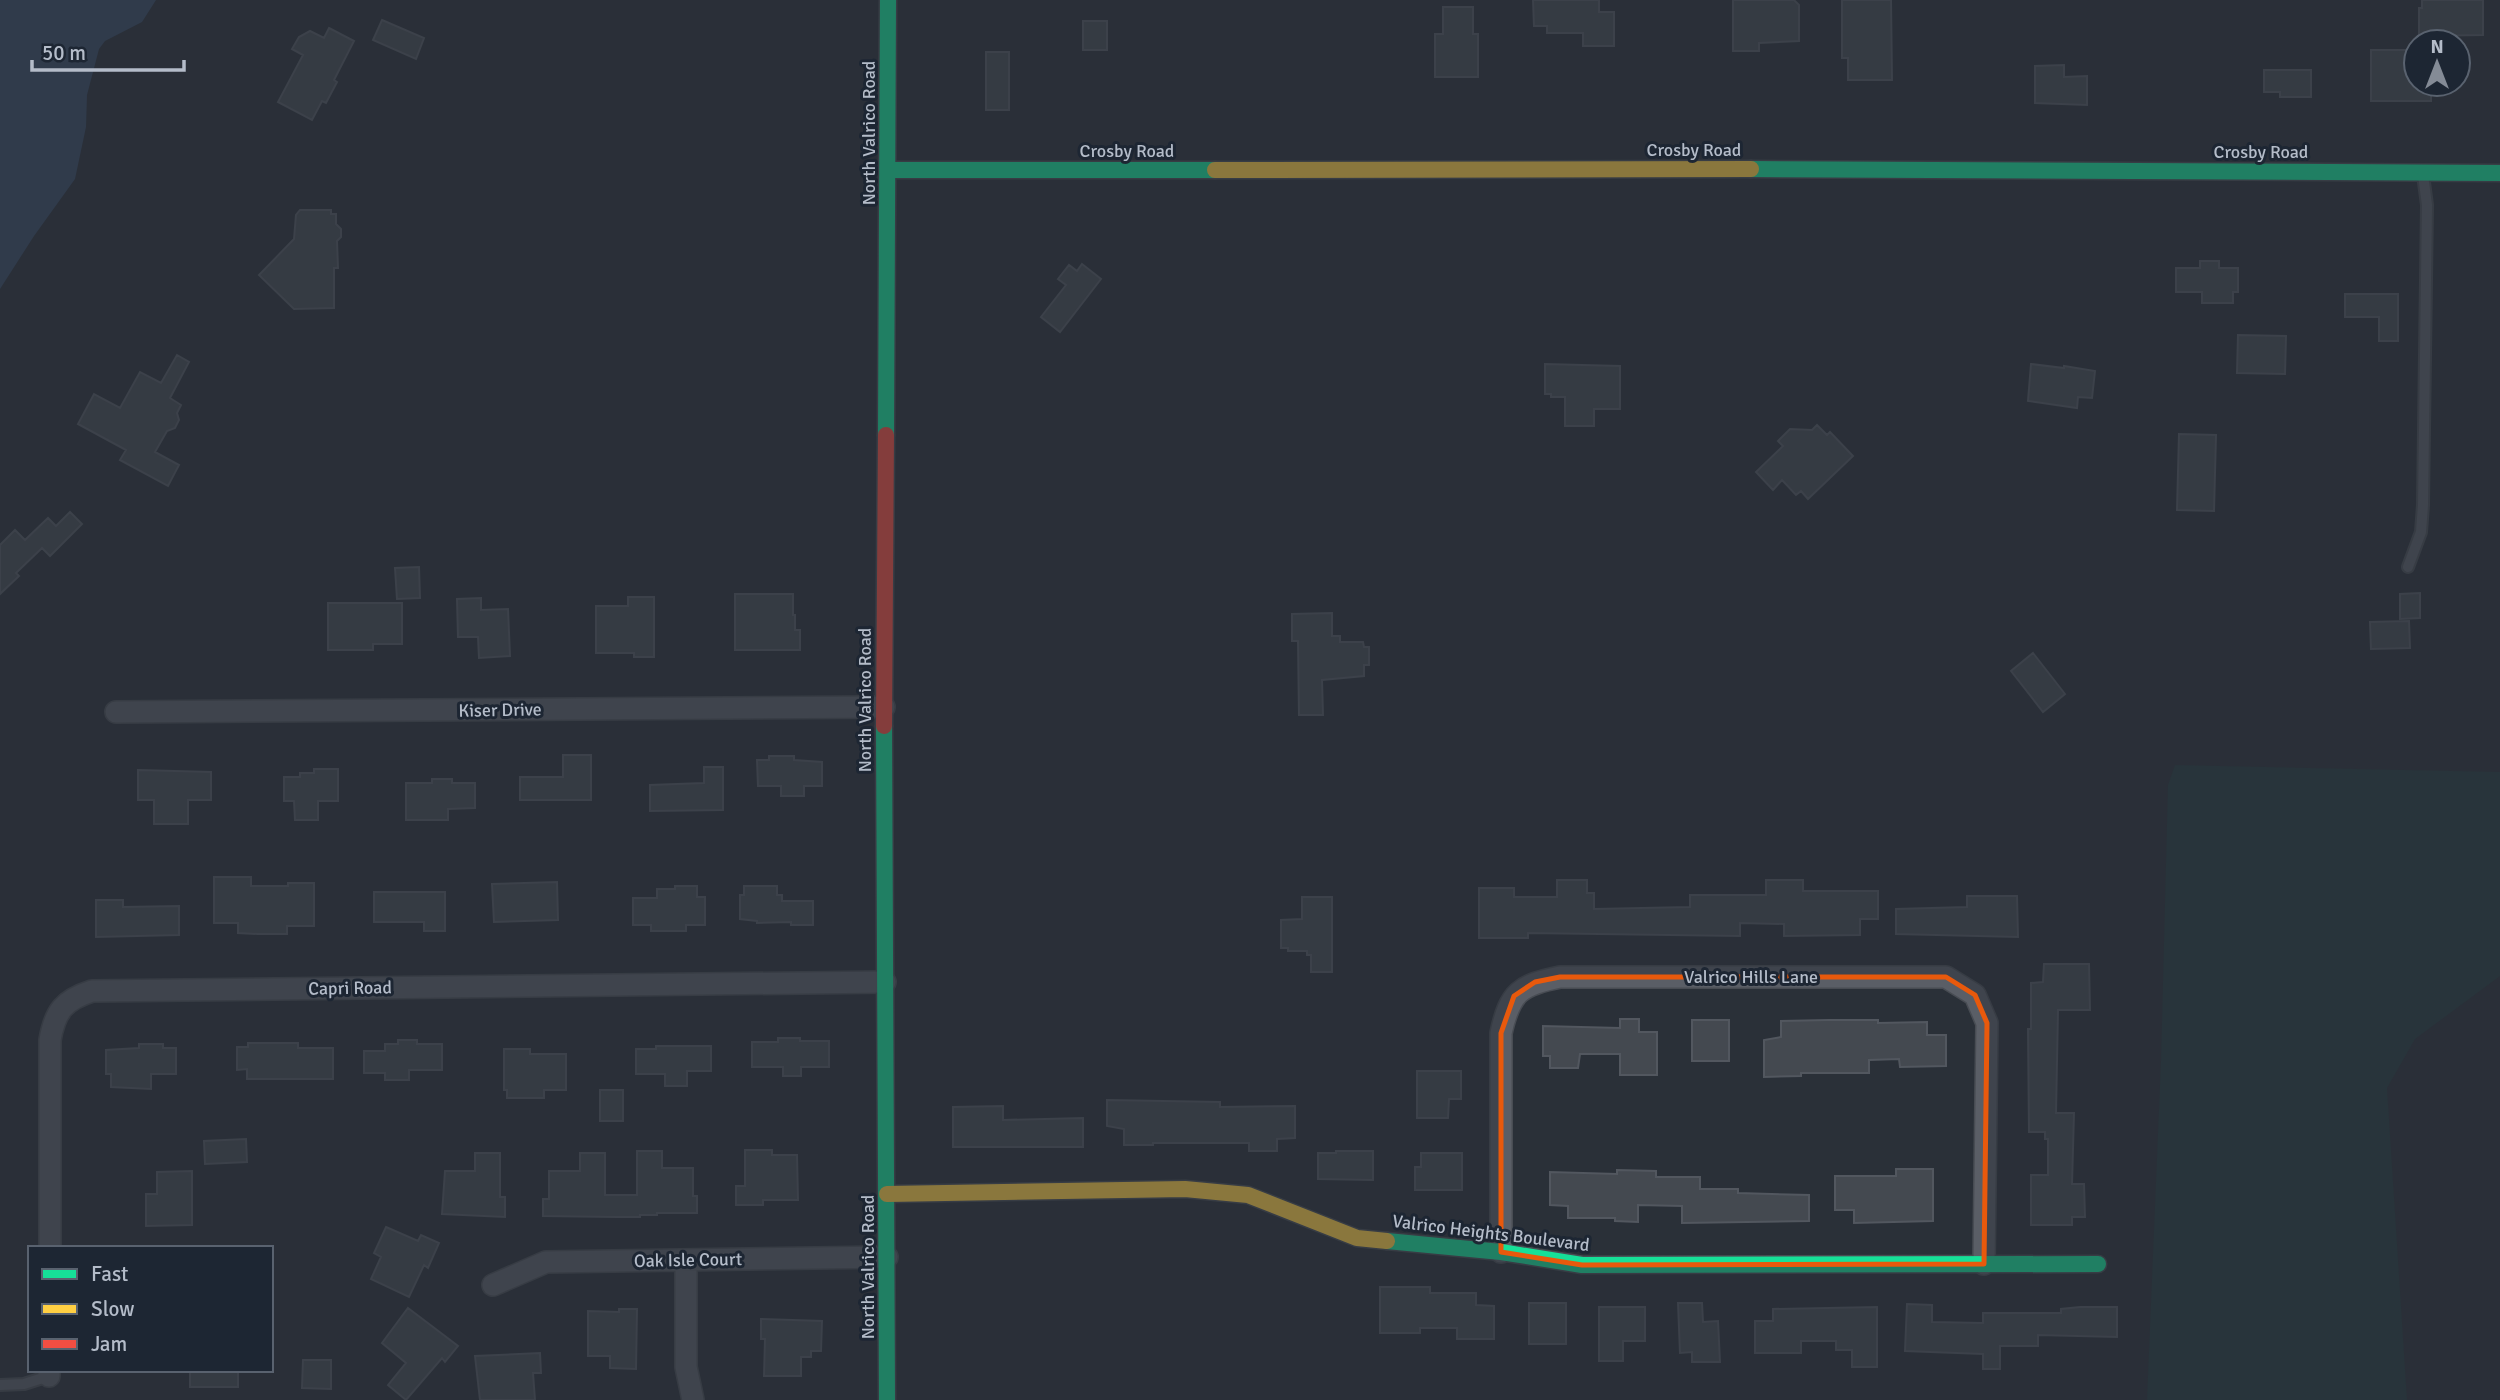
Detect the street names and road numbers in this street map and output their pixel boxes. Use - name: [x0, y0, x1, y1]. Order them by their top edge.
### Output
- street label: North Valrico Road: [858, 61, 880, 205]
- street label: Crosby Road: [1647, 139, 1741, 161]
- street label: Crosby Road: [1080, 140, 1174, 162]
- street label: Crosby Road: [2214, 141, 2308, 163]
- street label: North Valrico Road: [854, 628, 876, 772]
- street label: Kiser Drive: [458, 698, 542, 722]
- street label: Valrico Hills Lane: [1684, 966, 1818, 988]
- street label: Capri Road: [308, 976, 392, 1000]
- street label: North Valrico Road: [857, 1195, 879, 1339]
- street label: Valrico Heights Boulevard: [1391, 1210, 1591, 1256]
- street label: Oak Isle Court: [634, 1248, 742, 1272]

